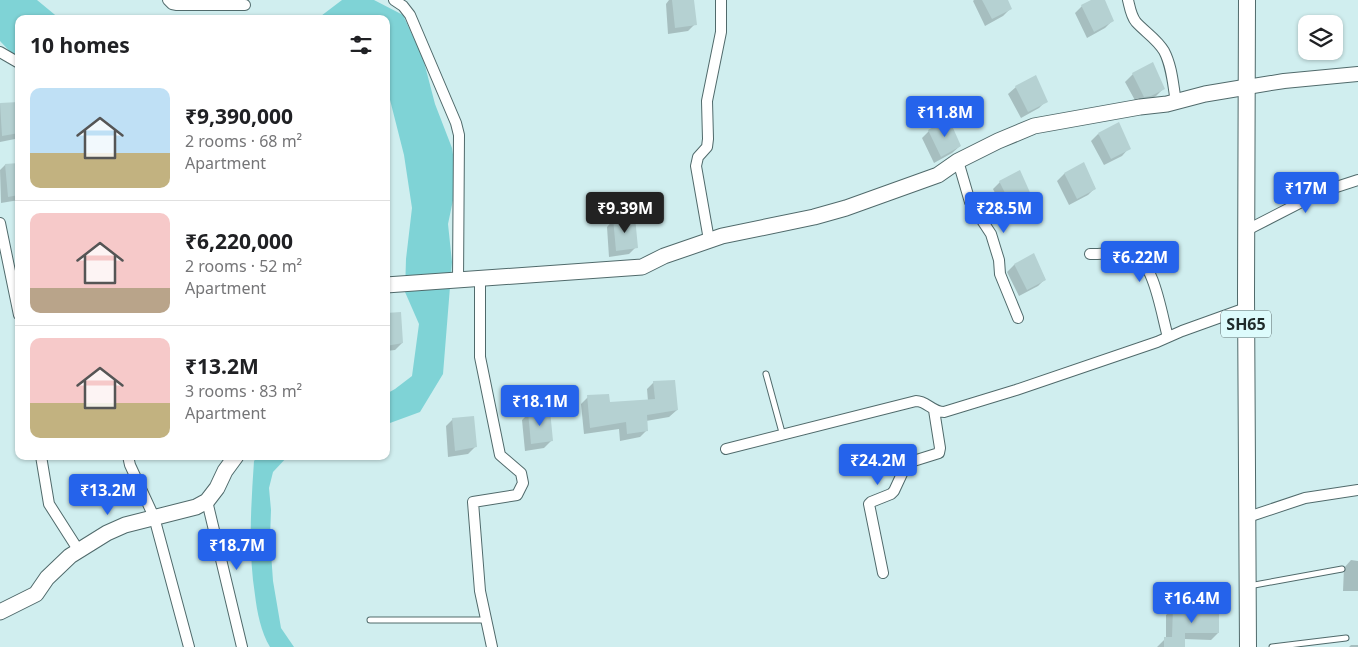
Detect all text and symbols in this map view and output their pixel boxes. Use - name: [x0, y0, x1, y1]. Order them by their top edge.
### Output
- map controls: [1298, 15, 1343, 60]
- button: layers: [1298, 15, 1343, 60]
- text: 10 homes: [30, 31, 130, 59]
- icon: filters: [347, 31, 375, 59]
- pin: ₹11.8M: [904, 96, 986, 138]
- text: ₹11.8M: [917, 101, 973, 123]
- text: ₹9,390,000: [185, 102, 293, 130]
- icon: home: [70, 108, 130, 168]
- text: 2 rooms · 68 m²: [185, 130, 302, 152]
- text: Apartment: [185, 152, 266, 174]
- pin: ₹17M: [1276, 172, 1336, 214]
- text: ₹17M: [1285, 177, 1327, 199]
- pin: ₹9.39M: [584, 192, 666, 234]
- pin: ₹28.5M: [963, 192, 1045, 234]
- text: ₹9.39M: [597, 197, 653, 219]
- text: ₹28.5M: [976, 197, 1032, 219]
- text: ₹6,220,000: [185, 227, 293, 255]
- icon: home: [70, 233, 130, 293]
- pin: ₹6.22M: [1099, 240, 1181, 283]
- text: ₹6.22M: [1112, 246, 1168, 268]
- text: 2 rooms · 52 m²: [185, 255, 302, 277]
- text: Apartment: [185, 277, 266, 299]
- road number: SH65: [1221, 310, 1271, 338]
- text: ₹13.2M: [185, 352, 259, 380]
- icon: home: [70, 358, 130, 418]
- text: 3 rooms · 83 m²: [185, 380, 302, 402]
- pin: ₹18.1M: [499, 384, 581, 427]
- text: ₹18.1M: [512, 390, 568, 412]
- text: Apartment: [185, 402, 266, 424]
- pin: ₹24.2M: [837, 444, 919, 486]
- text: ₹24.2M: [850, 449, 906, 471]
- pin: ₹13.2M: [67, 474, 149, 516]
- text: ₹13.2M: [80, 479, 136, 501]
- pin: ₹18.7M: [196, 528, 278, 571]
- text: ₹18.7M: [209, 534, 265, 556]
- pin: ₹16.4M: [1151, 582, 1233, 624]
- text: ₹16.4M: [1164, 587, 1220, 609]

